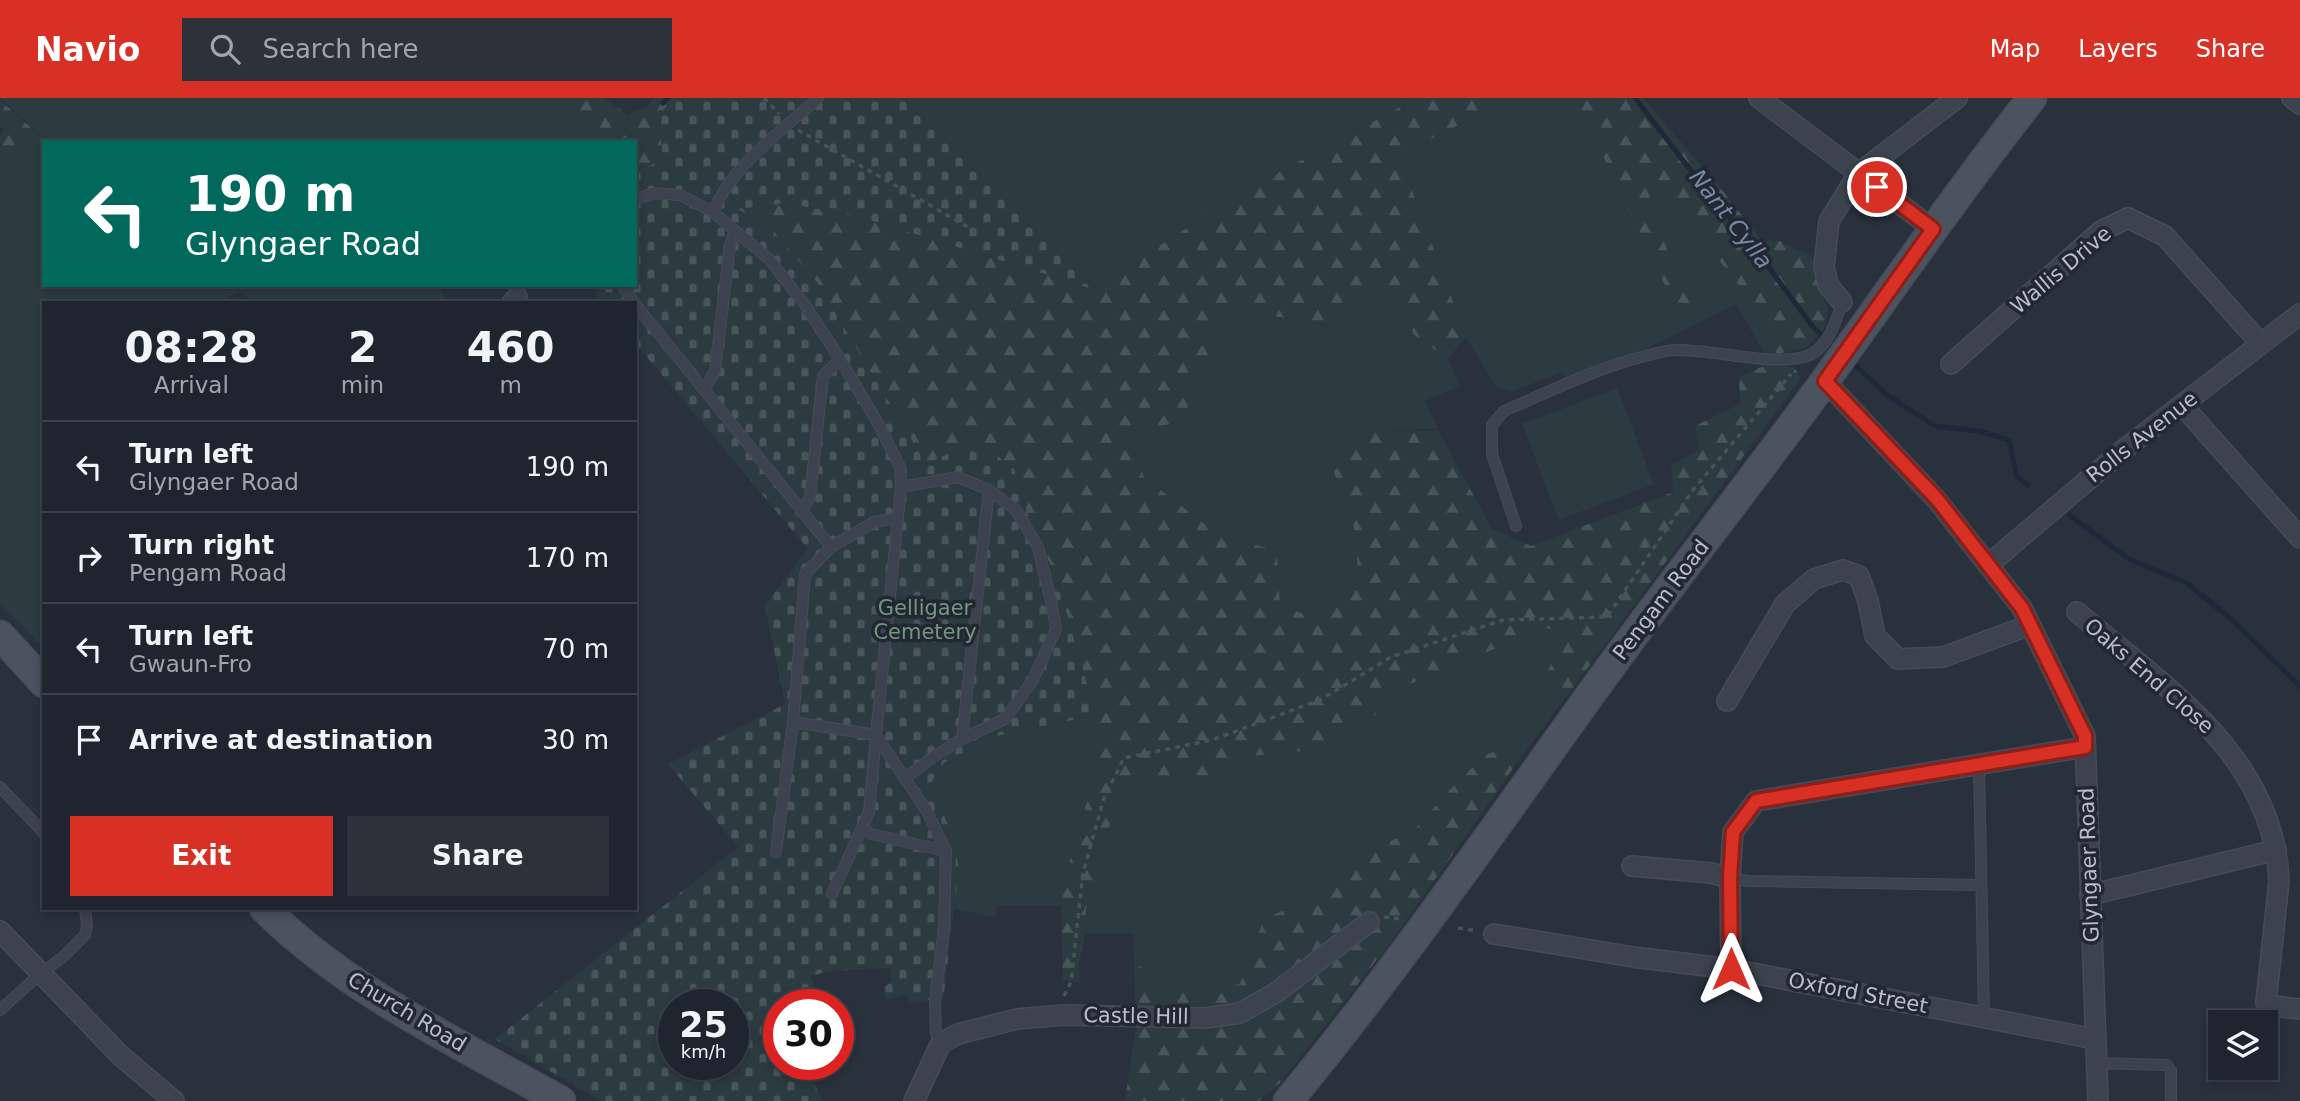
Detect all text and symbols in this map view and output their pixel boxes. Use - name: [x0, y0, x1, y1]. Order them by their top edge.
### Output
- search box: [182, 18, 672, 81]
- text: Navio: [35, 30, 140, 69]
- icon: search: [206, 30, 244, 68]
- text: Search here: [262, 34, 419, 64]
- text: Map: [1990, 35, 2040, 63]
- text: Layers: [2078, 35, 2158, 63]
- text: Share: [2196, 35, 2265, 63]
- pin: [1847, 157, 1907, 217]
- water label: Nant Cylla: [1684, 164, 1778, 274]
- text: 190 m: [185, 166, 355, 223]
- icon: left: [70, 168, 161, 259]
- icon: arrive: [1858, 168, 1896, 206]
- street label: Wallis Drive: [2006, 221, 2116, 319]
- text: Glyngaer Road: [185, 225, 421, 263]
- text: 08:28: [125, 323, 258, 372]
- text: 2: [348, 323, 377, 372]
- text: 460: [467, 323, 554, 372]
- text: Arrival: [154, 372, 229, 398]
- text: min: [341, 372, 384, 398]
- text: m: [499, 372, 522, 398]
- street label: Rolls Avenue: [2082, 386, 2202, 488]
- text: Turn left: [129, 439, 253, 469]
- icon: left: [70, 448, 108, 486]
- text: 190 m: [526, 452, 609, 482]
- text: Glyngaer Road: [129, 469, 299, 495]
- text: Turn right: [129, 530, 274, 560]
- street label: Pengam Road: [1608, 535, 1714, 665]
- icon: right: [70, 539, 108, 577]
- text: 170 m: [526, 543, 609, 573]
- text: Pengam Road: [129, 560, 287, 586]
- park label: Gelligaer Cemetery: [873, 596, 977, 644]
- street label: Oaks End Close: [2080, 613, 2218, 739]
- text: Turn left: [129, 621, 253, 651]
- icon: left: [70, 630, 108, 668]
- text: 70 m: [542, 634, 609, 664]
- text: Gwaun-Fro: [129, 651, 252, 677]
- icon: arrive: [70, 721, 108, 759]
- text: Arrive at destination: [129, 725, 433, 755]
- text: 30 m: [542, 725, 609, 755]
- street label: Glyngaer Road: [2074, 787, 2104, 943]
- button: Exit: [70, 816, 333, 896]
- button: Share: [347, 816, 609, 896]
- position arrow: [1694, 932, 1768, 1006]
- street label: Church Road: [344, 967, 470, 1057]
- street label: Oxford Street: [1786, 968, 1930, 1018]
- speed limit sign: 30: [763, 989, 854, 1080]
- street label: Castle Hill: [1083, 1003, 1189, 1029]
- text: 25: [679, 1005, 728, 1045]
- map controls: [2208, 1010, 2278, 1080]
- button: layers: [2208, 1010, 2278, 1080]
- text: km/h: [681, 1041, 726, 1062]

